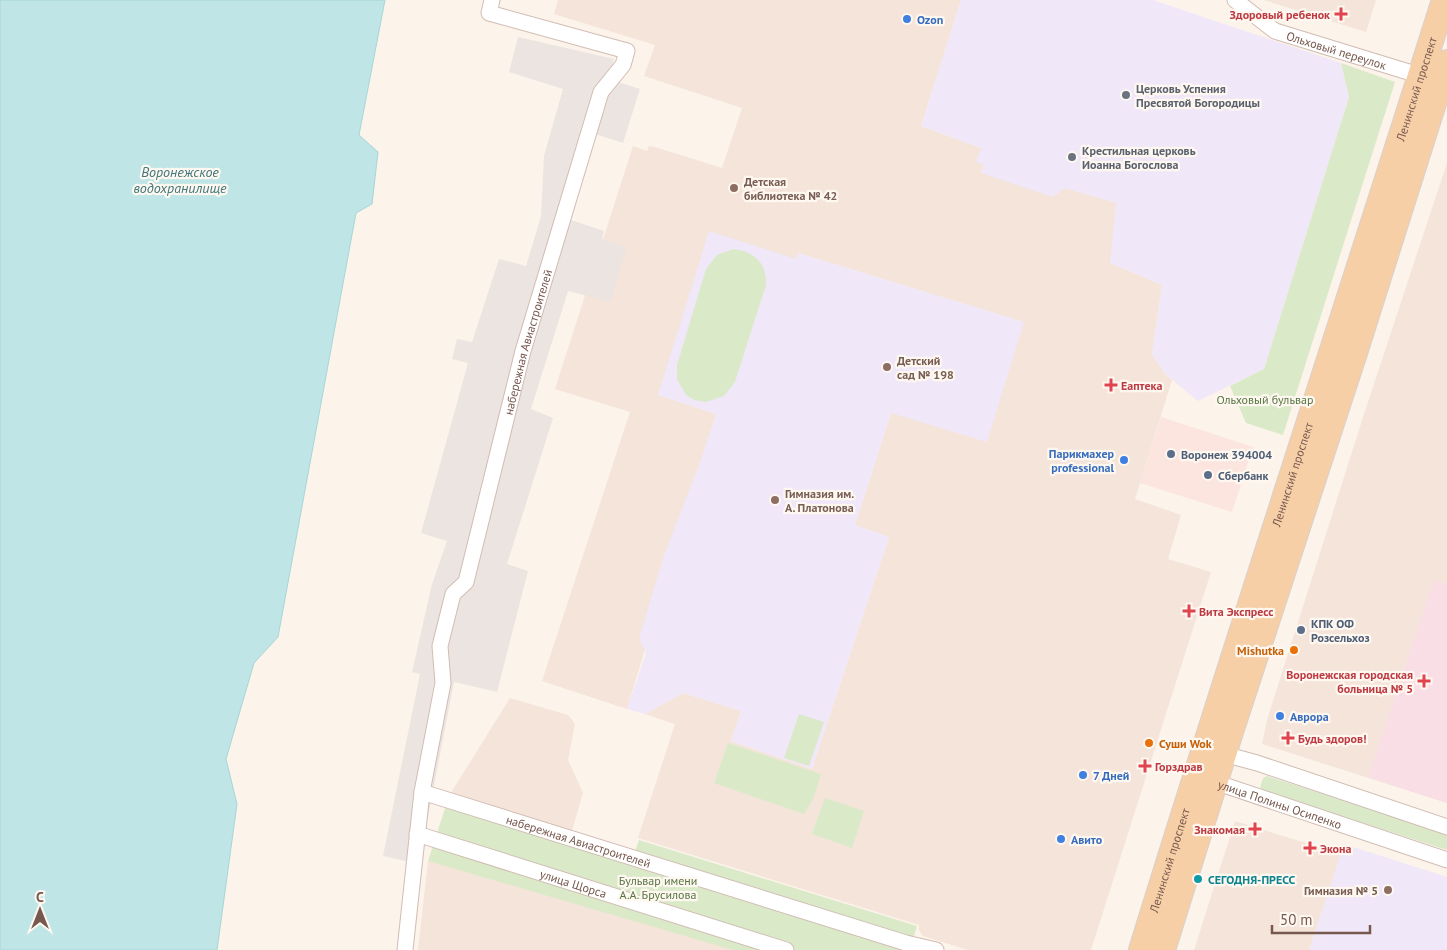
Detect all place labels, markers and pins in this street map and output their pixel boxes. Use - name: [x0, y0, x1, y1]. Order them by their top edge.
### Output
- place label: Здоровый ребенок: [1230, 7, 1330, 22]
- marker: Здоровый ребенок: [1334, 7, 1348, 21]
- place label: Ozon: [917, 12, 943, 27]
- marker: Ozon: [901, 13, 913, 25]
- place label: Церковь Успения Пресвятой Богородицы: [1136, 81, 1260, 110]
- marker: Церковь Успения Пресвятой Богородицы: [1120, 89, 1132, 101]
- place label: Крестильная церковь Иоанна Богослова: [1082, 143, 1196, 172]
- marker: Крестильная церковь Иоанна Богослова: [1066, 151, 1078, 163]
- place label: Детская библиотека № 42: [744, 174, 837, 203]
- marker: Детская библиотека № 42: [728, 182, 740, 194]
- place label: Детский сад № 198: [897, 353, 954, 382]
- marker: Детский сад № 198: [881, 361, 893, 373]
- place label: Еаптека: [1121, 378, 1162, 393]
- marker: Еаптека: [1105, 379, 1117, 391]
- place label: Парикмахер professional: [1049, 446, 1115, 475]
- place label: Воронеж 394004: [1181, 447, 1272, 462]
- marker: Воронеж 394004: [1165, 448, 1177, 460]
- marker: Парикмахер professional: [1118, 454, 1130, 466]
- place label: Сбербанк: [1218, 468, 1269, 483]
- marker: Сбербанк: [1202, 469, 1214, 481]
- place label: Гимназия им. А. Платонова: [785, 486, 854, 515]
- marker: Гимназия им. А. Платонова: [769, 494, 781, 506]
- place label: Вита Экспресс: [1199, 604, 1274, 619]
- marker: Вита Экспресс: [1183, 605, 1195, 617]
- place label: КПК ОФ Розсельхоз: [1311, 616, 1370, 645]
- marker: КПК ОФ Розсельхоз: [1295, 624, 1307, 636]
- place label: Mishutka: [1237, 643, 1284, 658]
- marker: Mishutka: [1288, 644, 1300, 656]
- place label: Воронежская городская больница № 5: [1286, 667, 1413, 696]
- marker: Воронежская городская больница № 5: [1417, 674, 1431, 688]
- place label: Аврора: [1290, 709, 1329, 724]
- marker: Аврора: [1274, 710, 1286, 722]
- place label: Будь здоров!: [1298, 731, 1367, 746]
- marker: Будь здоров!: [1282, 732, 1294, 744]
- place label: Суши Wok: [1159, 736, 1212, 751]
- marker: Суши Wok: [1143, 737, 1155, 749]
- place label: Горздрав: [1155, 759, 1202, 774]
- marker: Горздрав: [1139, 760, 1151, 772]
- place label: 7 Дней: [1093, 768, 1129, 783]
- marker: 7 Дней: [1077, 769, 1089, 781]
- place label: Знакомая: [1194, 822, 1245, 837]
- marker: Знакомая: [1249, 823, 1261, 835]
- place label: Авито: [1071, 832, 1103, 847]
- marker: Авито: [1055, 833, 1067, 845]
- place label: Экона: [1320, 841, 1351, 856]
- marker: Экона: [1304, 842, 1316, 854]
- place label: СЕГОДНЯ-ПРЕСС: [1208, 872, 1296, 887]
- marker: СЕГОДНЯ-ПРЕСС: [1192, 873, 1204, 885]
- place label: Гимназия № 5: [1304, 883, 1378, 898]
- marker: Гимназия № 5: [1382, 884, 1394, 896]

